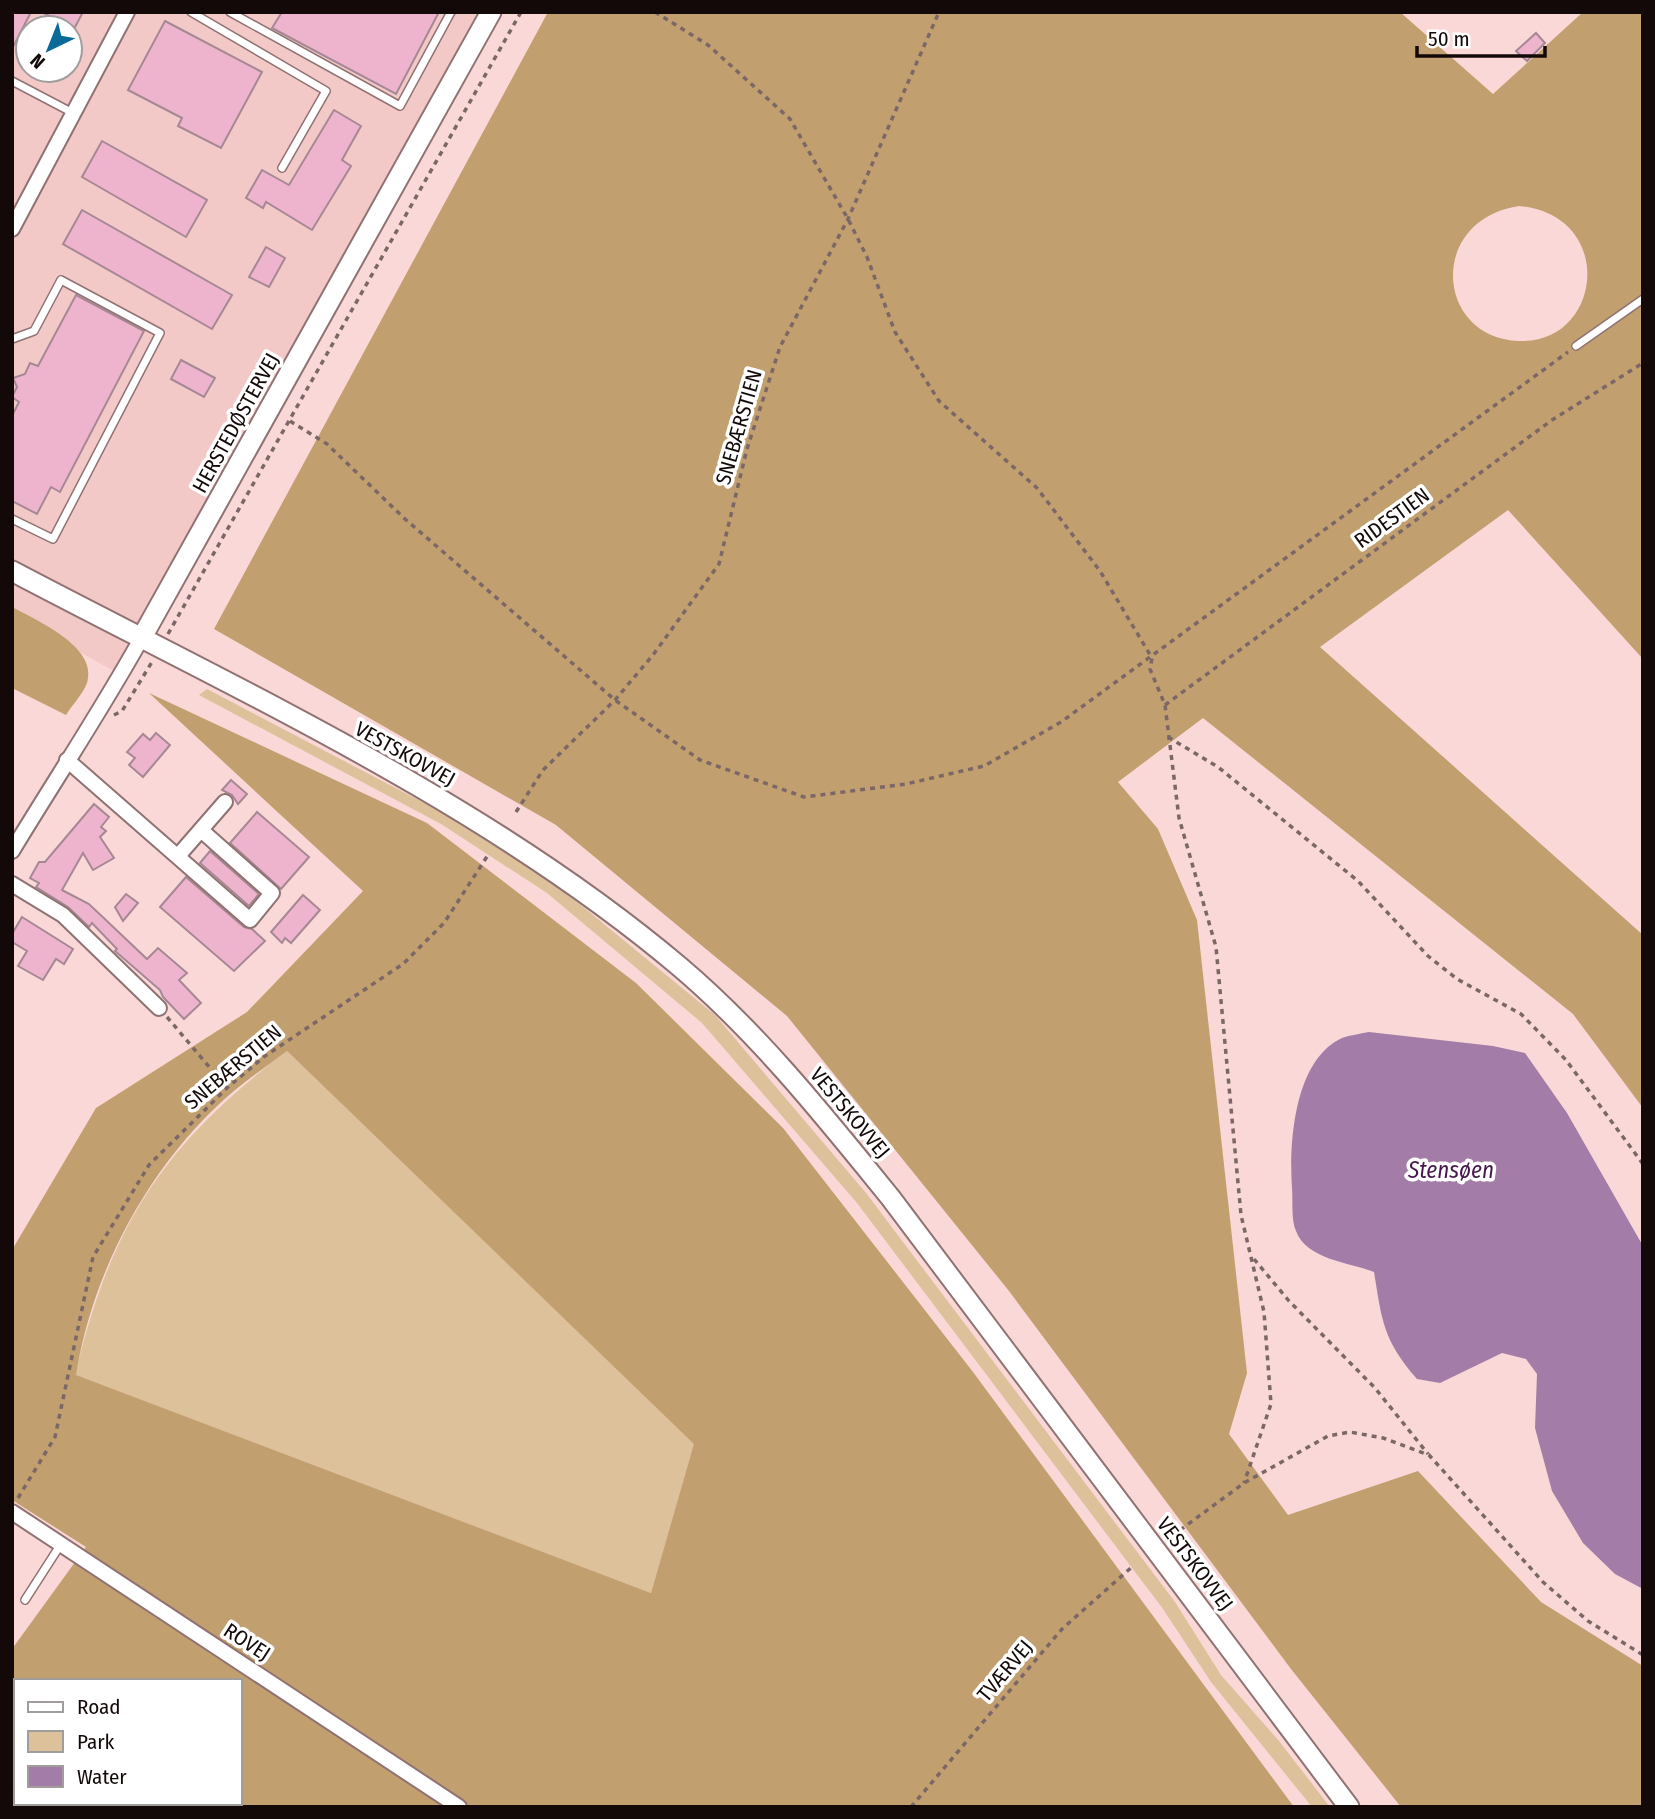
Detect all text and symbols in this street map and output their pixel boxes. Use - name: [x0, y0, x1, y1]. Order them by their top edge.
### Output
- north arrow: [14, 14, 84, 84]
- scale bar: [1417, 14, 1545, 58]
- text: 50 m: [1428, 26, 1470, 52]
- text: N: [26, 49, 50, 73]
- street label: HERSTEDØSTERVEJ: [187, 349, 285, 497]
- street label: SNEBÆRSTIEN: [710, 366, 768, 488]
- street label: RIDESTIEN: [1349, 482, 1435, 554]
- street label: VESTSKOVVEJ: [350, 716, 460, 792]
- street label: SNEBÆRSTIEN: [179, 1019, 287, 1115]
- street label: VESTSKOVVEJ: [804, 1062, 896, 1164]
- water label: Stensøen: [1407, 1156, 1494, 1184]
- street label: VESTSKOVVEJ: [1151, 1512, 1239, 1616]
- street label: ROVEJ: [219, 1617, 275, 1667]
- street label: TVÆRVEJ: [972, 1635, 1038, 1707]
- legend: [14, 1679, 242, 1805]
- text: Road: [77, 1694, 121, 1720]
- text: Park: [77, 1729, 115, 1755]
- text: Water: [77, 1764, 127, 1790]

